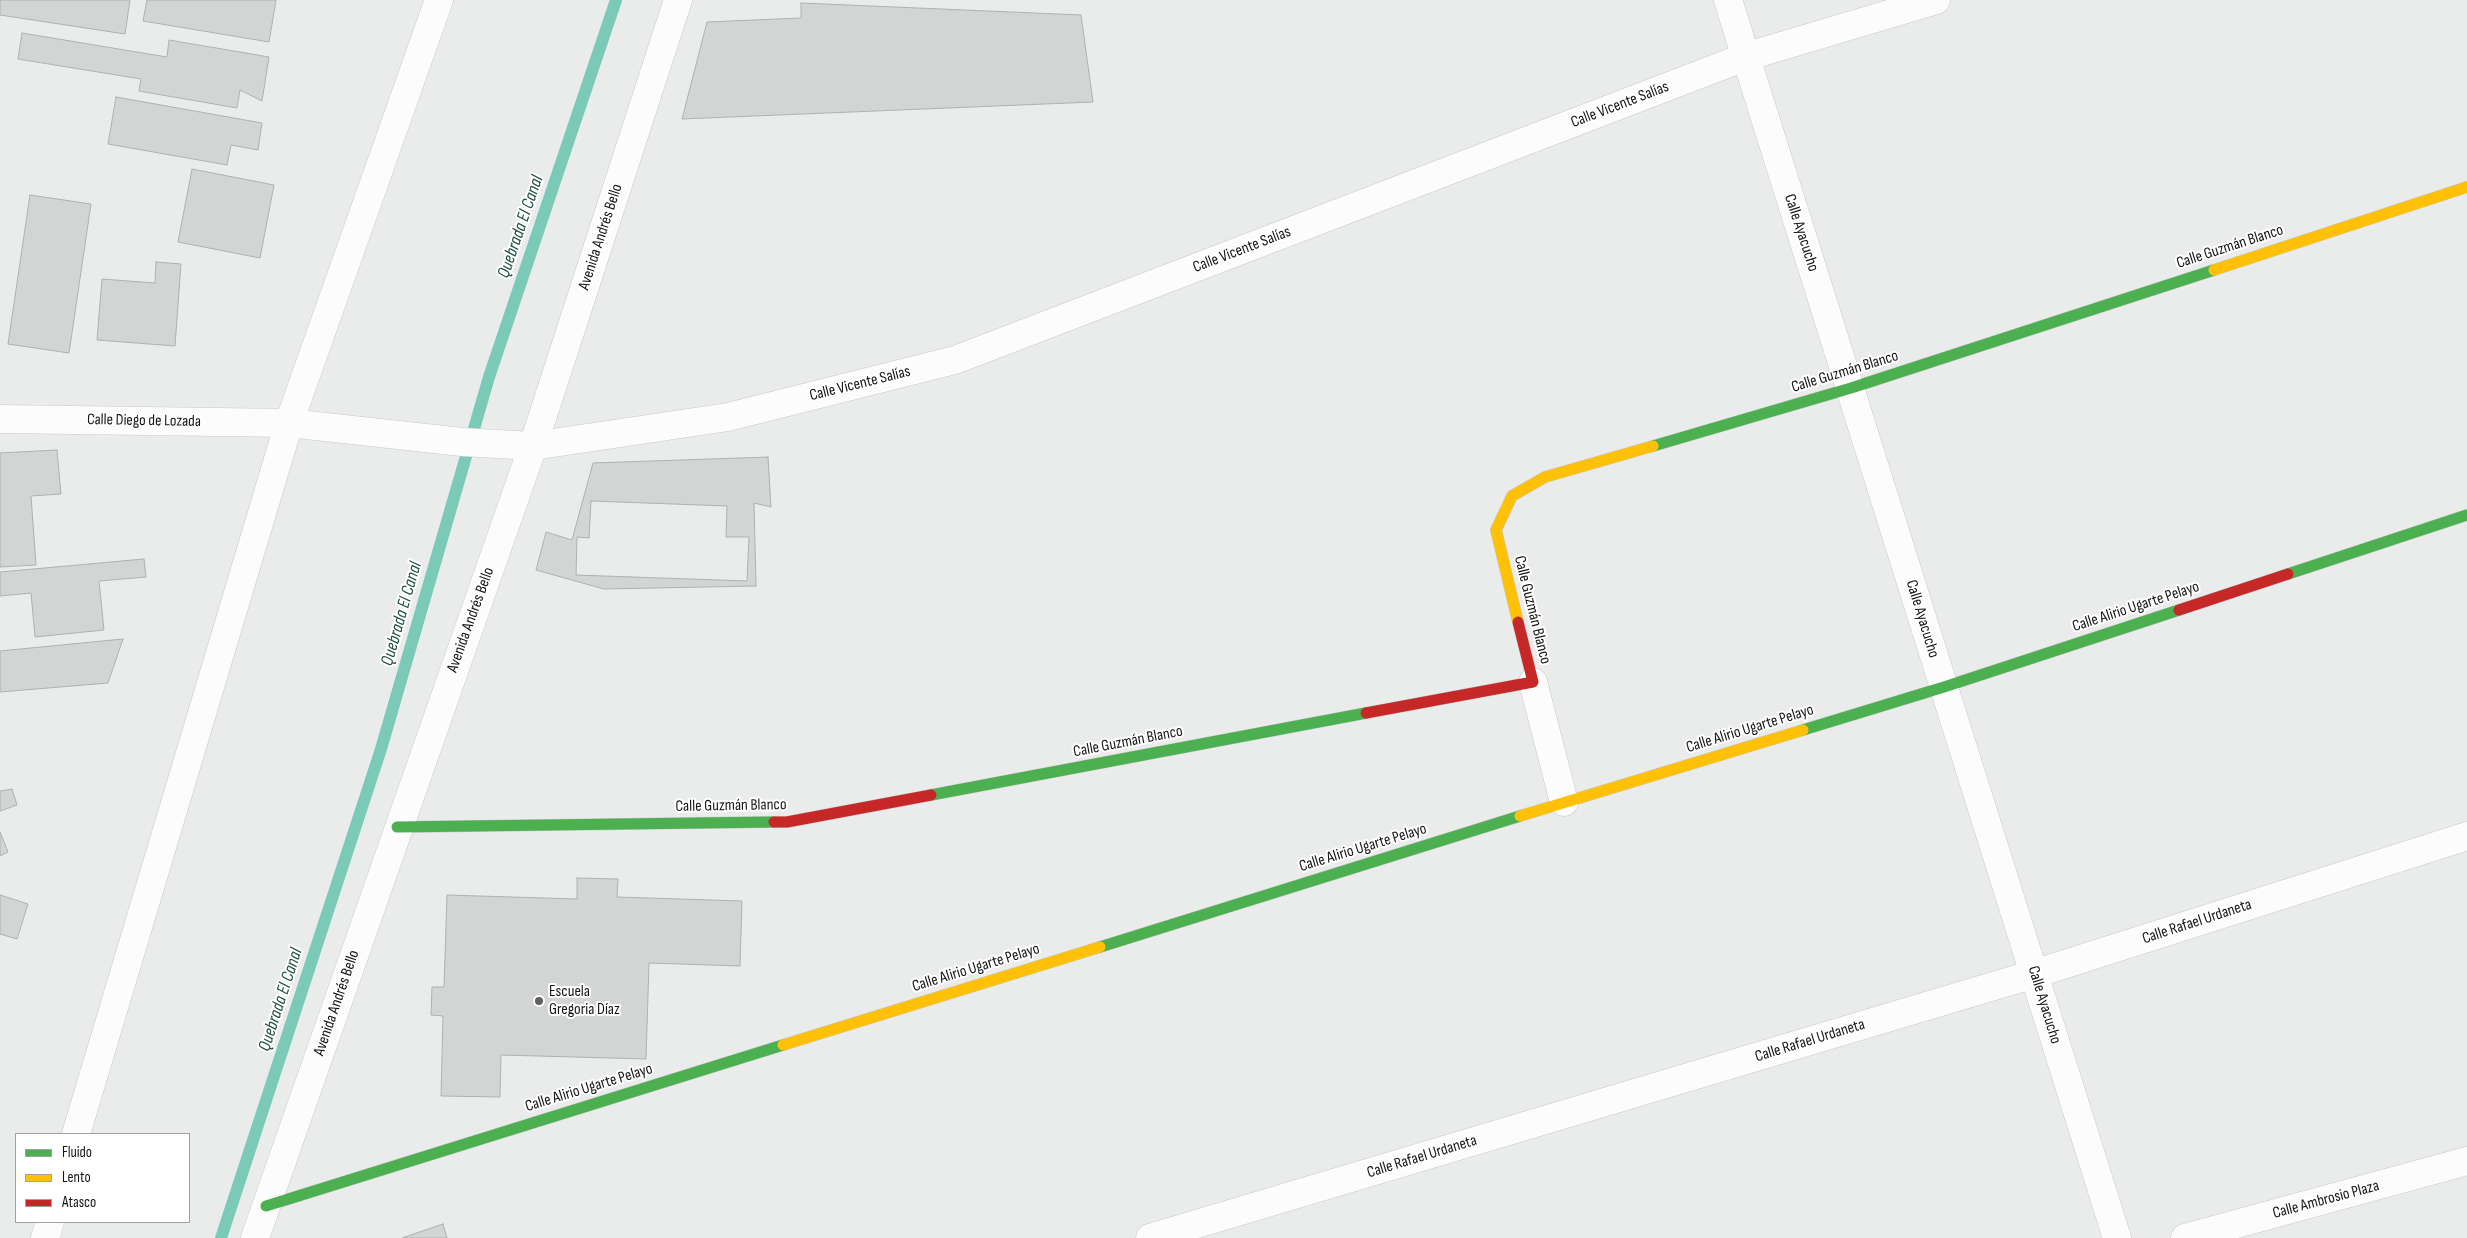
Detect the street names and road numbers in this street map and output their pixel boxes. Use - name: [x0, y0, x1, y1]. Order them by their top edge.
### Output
- street label: Calle Vicente Salías: [1568, 78, 1672, 132]
- street label: Avenida Andrés Bello: [575, 182, 627, 292]
- street label: Calle Ayacucho: [1779, 192, 1823, 274]
- street label: Calle Guzmán Blanco: [2174, 221, 2286, 273]
- street label: Calle Vicente Salías: [1190, 223, 1294, 277]
- street label: Calle Guzmán Blanco: [1789, 347, 1901, 397]
- street label: Calle Vicente Salías: [808, 362, 912, 406]
- street label: Calle Diego de Lozada: [87, 410, 201, 432]
- street label: Calle Guzmán Blanco: [1509, 554, 1555, 666]
- street label: Avenida Andrés Bello: [443, 565, 499, 675]
- street label: Calle Alirio Ugarte Pelayo: [2070, 577, 2202, 637]
- street label: Calle Ayacucho: [1901, 578, 1943, 660]
- street label: Calle Alirio Ugarte Pelayo: [1684, 700, 1816, 758]
- street label: Calle Guzmán Blanco: [1072, 722, 1184, 762]
- street label: Calle Guzmán Blanco: [675, 795, 787, 817]
- street label: Calle Alirio Ugarte Pelayo: [1297, 819, 1429, 877]
- street label: Calle Rafael Urdaneta: [2140, 895, 2254, 949]
- street label: Calle Alirio Ugarte Pelayo: [910, 939, 1042, 997]
- street label: Avenida Andrés Bello: [310, 948, 364, 1058]
- street label: Calle Ayacucho: [2023, 964, 2065, 1046]
- street label: Calle Rafael Urdaneta: [1753, 1015, 1867, 1067]
- street label: Calle Alirio Ugarte Pelayo: [523, 1059, 655, 1117]
- street label: Calle Rafael Urdaneta: [1365, 1131, 1479, 1183]
- street label: Calle Ambrosio Plaza: [2271, 1177, 2381, 1223]

